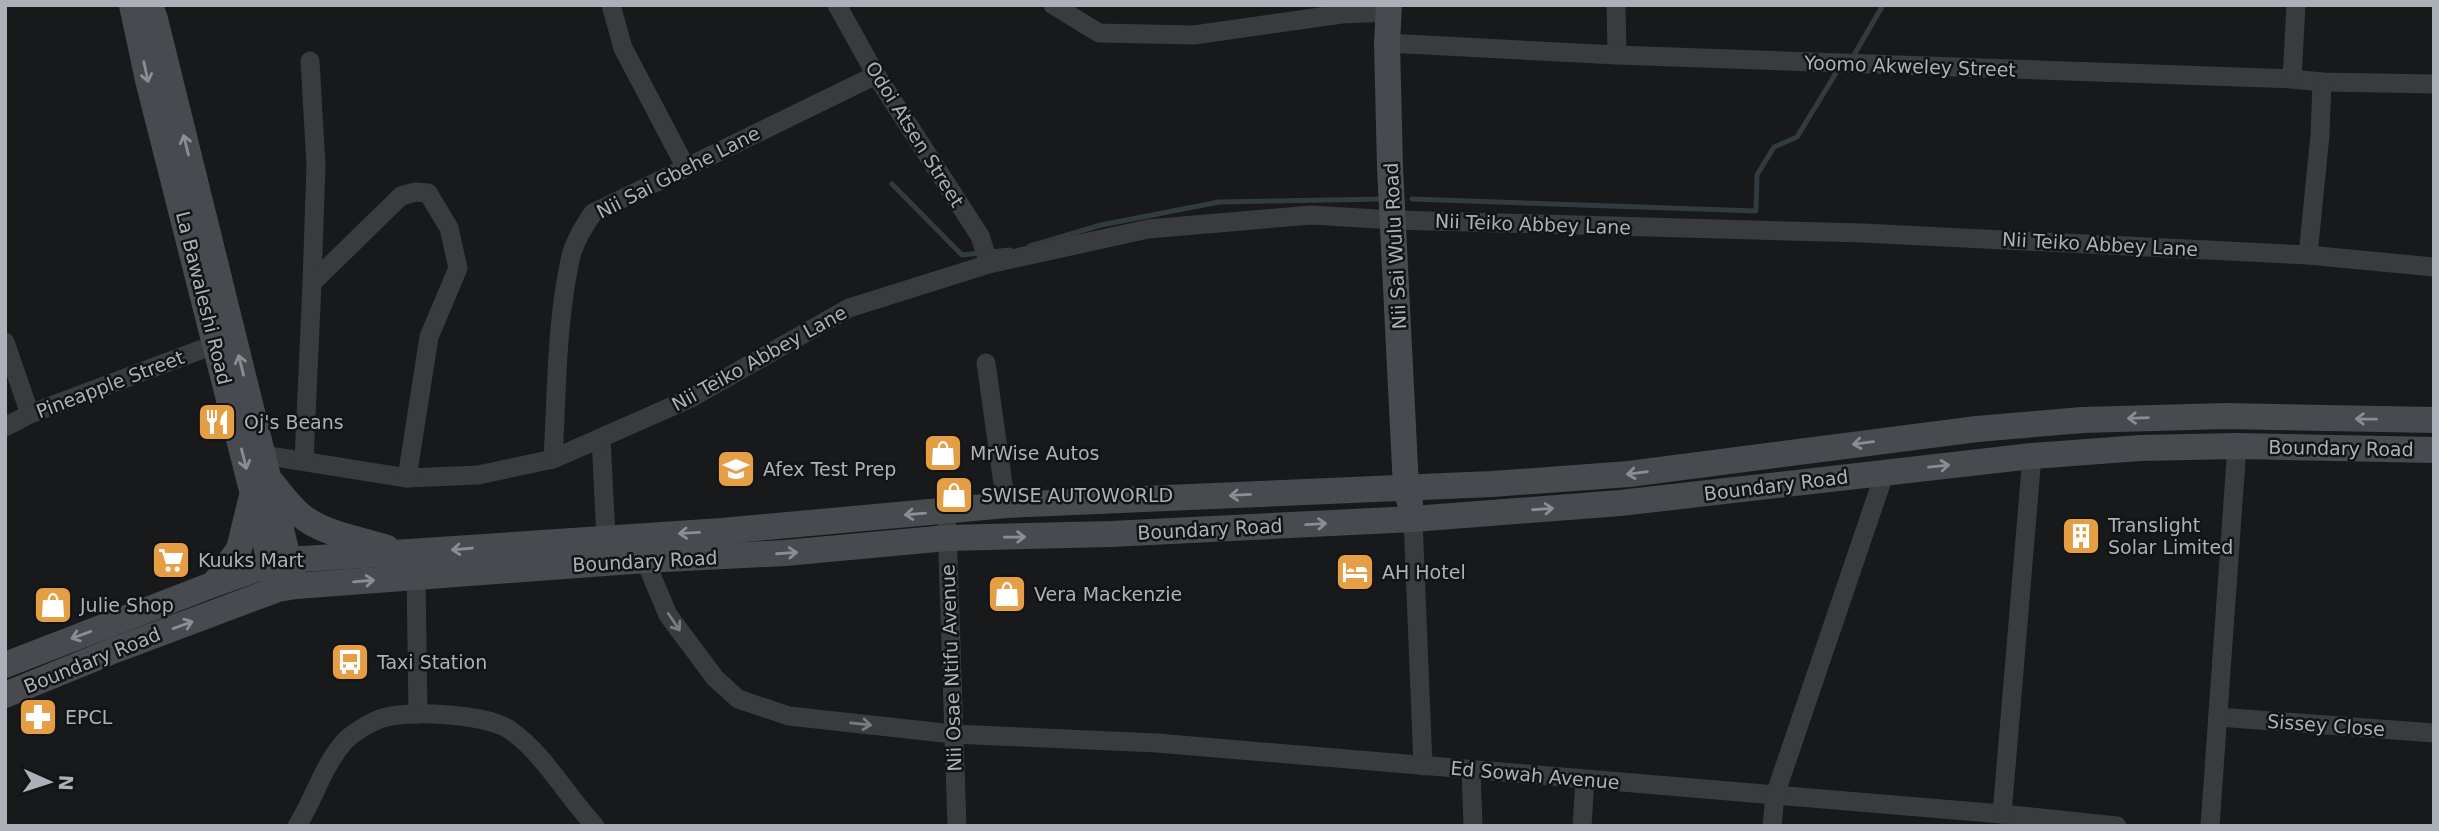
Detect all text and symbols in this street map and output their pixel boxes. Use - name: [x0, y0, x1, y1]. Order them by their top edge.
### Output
- street label: Yoomo Akweley Street: [1803, 51, 2016, 81]
- street label: Odoi Atsen Street: [861, 57, 969, 211]
- one-way arrow: [140, 60, 154, 83]
- street label: Nii Sai Gbehe Lane: [593, 121, 763, 223]
- one-way arrow: [179, 134, 192, 156]
- street label: Nii Sai Wulu Road: [1380, 162, 1410, 330]
- street label: La Bawaleshi Road: [172, 209, 236, 387]
- street label: Nii Teiko Abbey Lane: [1435, 210, 1631, 238]
- street label: Nii Teiko Abbey Lane: [2001, 228, 2199, 260]
- street label: Nii Teiko Abbey Lane: [668, 301, 850, 415]
- street label: Pineapple Street: [33, 346, 187, 422]
- one-way arrow: [234, 355, 247, 377]
- restaurant icon: Oj's Beans: [196, 401, 238, 443]
- place label: Oj's Beans: [244, 411, 344, 433]
- one-way arrow: [2127, 412, 2150, 425]
- one-way arrow: [2354, 412, 2377, 426]
- shop icon: MrWise Autos: [922, 432, 964, 474]
- one-way arrow: [1852, 436, 1875, 449]
- street label: Boundary Road: [2268, 436, 2414, 460]
- place label: MrWise Autos: [970, 442, 1100, 464]
- one-way arrow: [238, 447, 251, 470]
- school or university icon: Afex Test Prep: [715, 448, 757, 490]
- place label: Afex Test Prep: [763, 458, 896, 480]
- one-way arrow: [1927, 460, 1950, 473]
- street label: Boundary Road: [1703, 465, 1849, 505]
- one-way arrow: [1626, 466, 1649, 479]
- shop icon: SWISE AUTOWORLD: [933, 474, 975, 516]
- place label: SWISE AUTOWORLD: [981, 484, 1173, 506]
- one-way arrow: [1229, 489, 1252, 502]
- one-way arrow: [1531, 502, 1553, 515]
- one-way arrow: [905, 508, 927, 521]
- street label: Boundary Road: [1137, 514, 1283, 544]
- place label: Translight Solar Limited: [2107, 514, 2233, 558]
- building icon: Translight Solar Limited: [2060, 515, 2102, 557]
- one-way arrow: [1304, 517, 1327, 530]
- one-way arrow: [678, 527, 701, 540]
- one-way arrow: [1003, 530, 1026, 543]
- supermarket icon: Kuuks Mart: [150, 539, 192, 581]
- one-way arrow: [451, 542, 474, 555]
- street label: Boundary Road: [572, 546, 718, 576]
- one-way arrow: [775, 546, 797, 559]
- place label: Kuuks Mart: [198, 549, 304, 571]
- hotel icon: AH Hotel: [1334, 551, 1376, 593]
- place label: AH Hotel: [1382, 561, 1466, 583]
- street label: Nii Osae Ntifu Avenue: [936, 564, 966, 772]
- shop icon: Vera Mackenzie: [986, 573, 1028, 615]
- one-way arrow: [352, 574, 375, 587]
- place label: Vera Mackenzie: [1034, 583, 1182, 605]
- shop icon: Julie Shop: [32, 584, 74, 626]
- place label: Julie Shop: [79, 594, 174, 616]
- one-way arrow: [667, 611, 681, 631]
- one-way arrow: [171, 617, 193, 630]
- street label: Boundary Road: [21, 623, 163, 697]
- one-way arrow: [71, 630, 93, 642]
- bus stop icon: Taxi Station: [329, 641, 371, 683]
- place label: Taxi Station: [376, 651, 487, 673]
- pharmacy icon: EPCL: [17, 696, 59, 738]
- place label: EPCL: [65, 706, 113, 728]
- street label: Sissey Close: [2266, 710, 2386, 740]
- one-way arrow: [849, 718, 872, 731]
- north arrow: [14, 747, 84, 817]
- street label: Ed Sowah Avenue: [1450, 757, 1620, 793]
- text: N: [55, 774, 77, 791]

